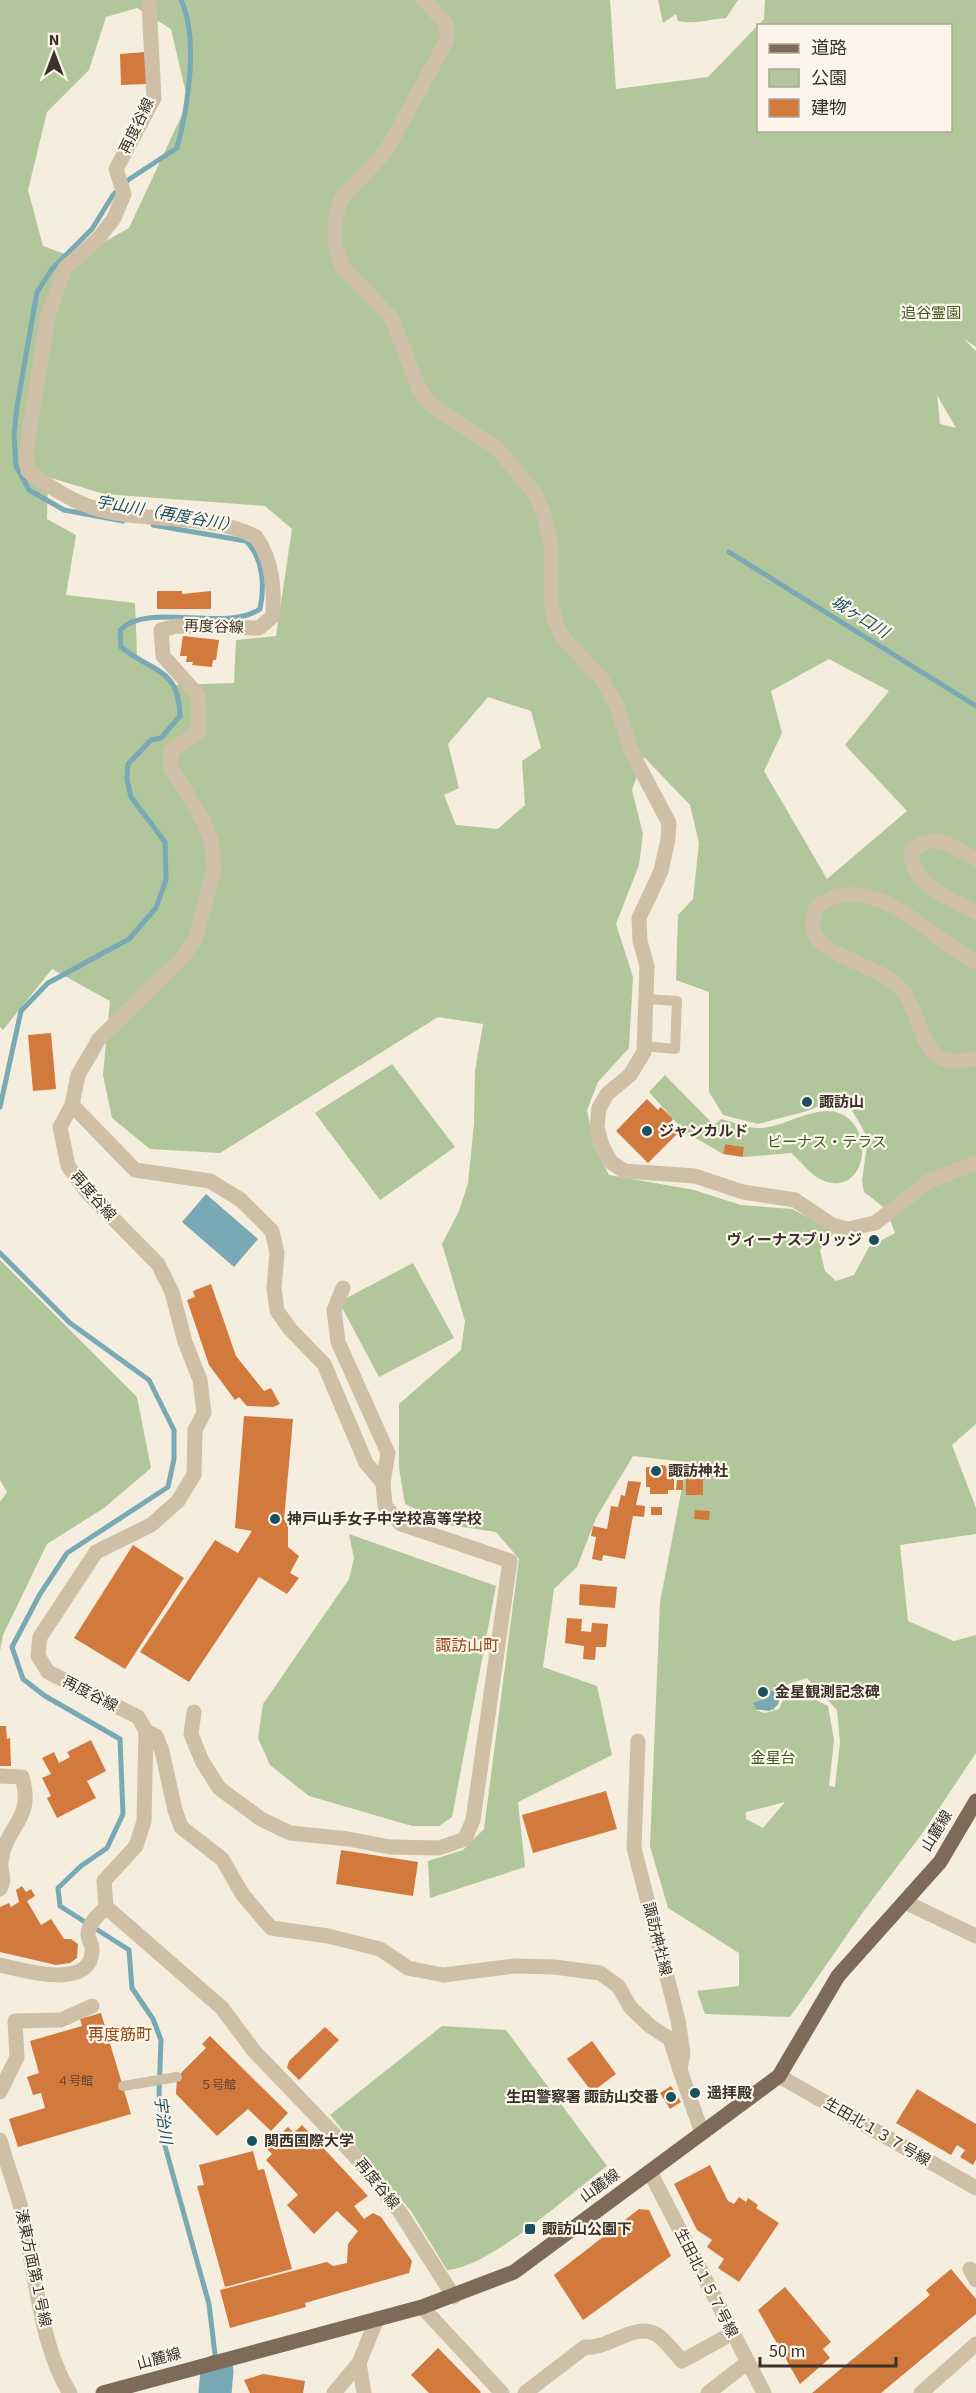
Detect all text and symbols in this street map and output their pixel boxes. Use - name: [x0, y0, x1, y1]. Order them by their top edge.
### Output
- north arrow: [24, 24, 84, 84]
- legend: [757, 24, 952, 132]
- text: N: [49, 29, 59, 51]
- text: 道路: [811, 36, 847, 61]
- text: 公園: [811, 66, 847, 91]
- street label: 再度谷線: [114, 94, 160, 158]
- text: 建物: [811, 96, 847, 121]
- park label: 追谷霊園: [901, 303, 961, 324]
- water label: 宇山川（再度谷川）: [94, 491, 240, 537]
- water label: 城ヶ口川: [827, 591, 895, 644]
- street label: 再度谷線: [184, 615, 244, 639]
- place label: 諏訪山: [819, 1092, 864, 1113]
- marker: 諏訪山: [800, 1095, 814, 1109]
- place label: ジャンカルド: [659, 1121, 748, 1142]
- marker: ジャンカルド: [640, 1124, 654, 1138]
- park label: ビーナス・テラス: [767, 1132, 887, 1153]
- street label: 再度谷線: [65, 1166, 121, 1226]
- place label: ヴィーナスブリッジ: [727, 1230, 862, 1251]
- marker: ヴィーナスブリッジ: [867, 1233, 881, 1247]
- place label: 諏訪神社: [668, 1461, 728, 1482]
- marker: 諏訪神社: [649, 1464, 663, 1478]
- place label: 神戸山手女子中学校高等学校: [286, 1509, 482, 1530]
- marker: 神戸山手女子中学校高等学校: [268, 1512, 282, 1526]
- district label: 諏訪山町: [435, 1635, 499, 1657]
- street label: 再度谷線: [58, 1671, 122, 1717]
- place label: 金星観測記念碑: [775, 1682, 880, 1703]
- marker: 金星観測記念碑: [756, 1685, 770, 1699]
- park label: 金星台: [750, 1748, 796, 1769]
- street label: 山麓線: [916, 1806, 958, 1856]
- street label: 諏訪神社線: [638, 1900, 676, 1978]
- district label: 再度筋町: [88, 2024, 152, 2046]
- house number: ４号館: [57, 2073, 93, 2090]
- house number: ５号館: [200, 2077, 236, 2094]
- place label: 遥拝殿: [707, 2083, 752, 2104]
- marker: 遥拝殿: [688, 2086, 702, 2100]
- place label: 生田警察署 諏訪山交番: [506, 2087, 659, 2108]
- marker: 生田警察署 諏訪山交番: [664, 2090, 678, 2104]
- street label: 生田北１３７号線: [820, 2093, 934, 2171]
- water label: 宇治川: [149, 2095, 177, 2147]
- place label: 関西国際大学: [264, 2131, 354, 2152]
- marker: 関西国際大学: [245, 2134, 259, 2148]
- street label: 再度谷線: [350, 2154, 404, 2214]
- street label: 山麓線: [576, 2164, 624, 2208]
- street label: 湊東方面第１号線: [10, 2207, 56, 2329]
- place label: 諏訪山公園下: [542, 2219, 632, 2240]
- marker: 諏訪山公園下: [523, 2222, 537, 2236]
- street label: 生田北１５７号線: [669, 2225, 743, 2341]
- scale bar: [760, 2330, 896, 2368]
- text: 50 m: [769, 2339, 805, 2364]
- street label: 山麓線: [135, 2343, 183, 2375]

